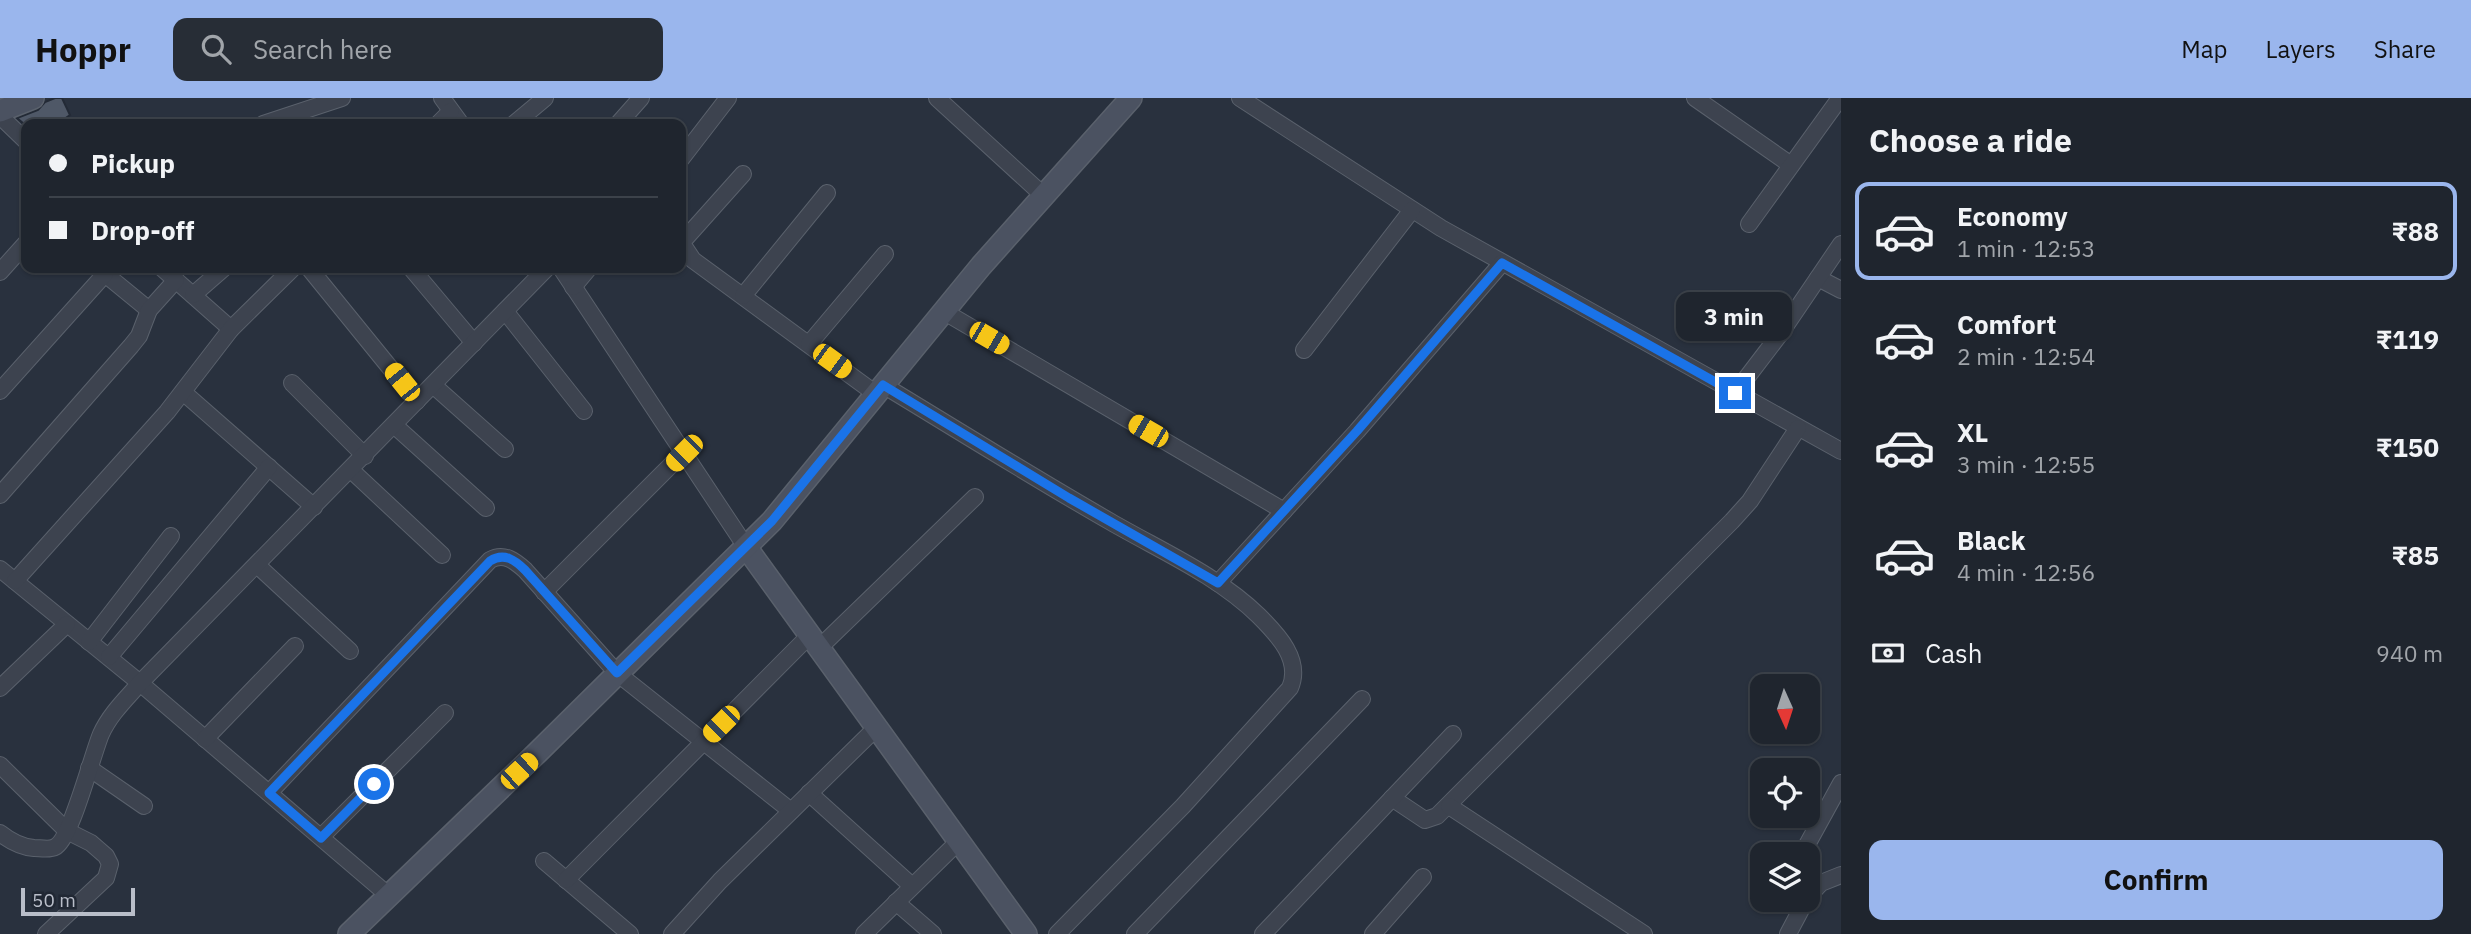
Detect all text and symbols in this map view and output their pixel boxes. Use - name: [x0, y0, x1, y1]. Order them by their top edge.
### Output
- search box: [173, 18, 663, 81]
- text: Hoppr: [35, 28, 131, 71]
- icon: search: [197, 30, 235, 68]
- text: Search here: [253, 32, 392, 66]
- text: Map: [2181, 33, 2228, 65]
- text: Layers: [2266, 33, 2336, 65]
- text: Share: [2374, 33, 2436, 65]
- text: Choose a ride: [1869, 119, 2072, 161]
- text: Pickup: [91, 146, 175, 180]
- text: Economy: [1957, 199, 2068, 233]
- icon: car: [1873, 200, 1936, 263]
- text: Drop-off: [91, 213, 194, 247]
- text: ₹88: [2391, 214, 2439, 248]
- text: 1 min · 12:53: [1957, 233, 2095, 263]
- callout: 3 min: [1677, 292, 1793, 341]
- text: 3 min: [1704, 301, 1764, 331]
- text: Comfort: [1957, 307, 2056, 341]
- icon: car: [1873, 308, 1936, 371]
- car: [966, 318, 1013, 358]
- text: ₹119: [2376, 322, 2439, 356]
- car: [809, 340, 856, 382]
- text: 2 min · 12:54: [1957, 341, 2095, 371]
- car: [381, 359, 424, 405]
- route end: [1719, 377, 1751, 409]
- car: [1125, 411, 1172, 451]
- text: XL: [1957, 415, 1988, 449]
- icon: car: [1873, 416, 1936, 479]
- text: ₹150: [2376, 430, 2439, 464]
- car: [662, 431, 707, 475]
- text: 3 min · 12:55: [1957, 449, 2095, 479]
- text: Black: [1957, 523, 2025, 557]
- icon: car: [1873, 524, 1936, 587]
- text: ₹85: [2391, 538, 2439, 572]
- text: 4 min · 12:56: [1957, 557, 2095, 587]
- icon: cash: [1869, 634, 1907, 672]
- text: Cash: [1925, 636, 1982, 670]
- text: 940 m: [2376, 638, 2443, 668]
- north arrow: [1750, 674, 1820, 744]
- map controls: [1750, 674, 1820, 912]
- car: [699, 702, 744, 746]
- car: [497, 749, 542, 793]
- button: locate: [1750, 758, 1820, 828]
- route start: [358, 768, 390, 800]
- button: Confirm: [1869, 840, 2443, 920]
- button: layers: [1750, 842, 1820, 912]
- scale bar: [21, 885, 135, 917]
- text: 50 m: [32, 888, 76, 912]

